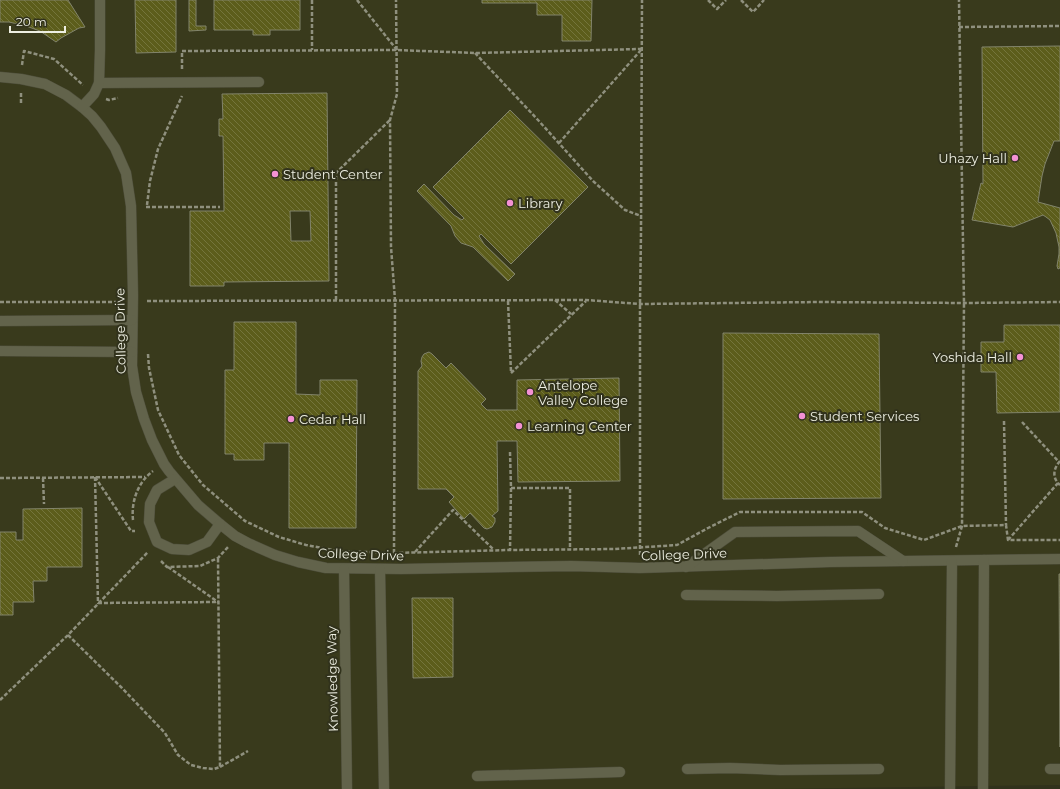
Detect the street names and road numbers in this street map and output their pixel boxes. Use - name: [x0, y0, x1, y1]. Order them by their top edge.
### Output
- street label: College Drive: [111, 288, 129, 374]
- street label: College Drive: [641, 544, 727, 563]
- street label: College Drive: [318, 545, 404, 564]
- street label: Knowledge Way: [323, 625, 341, 732]

